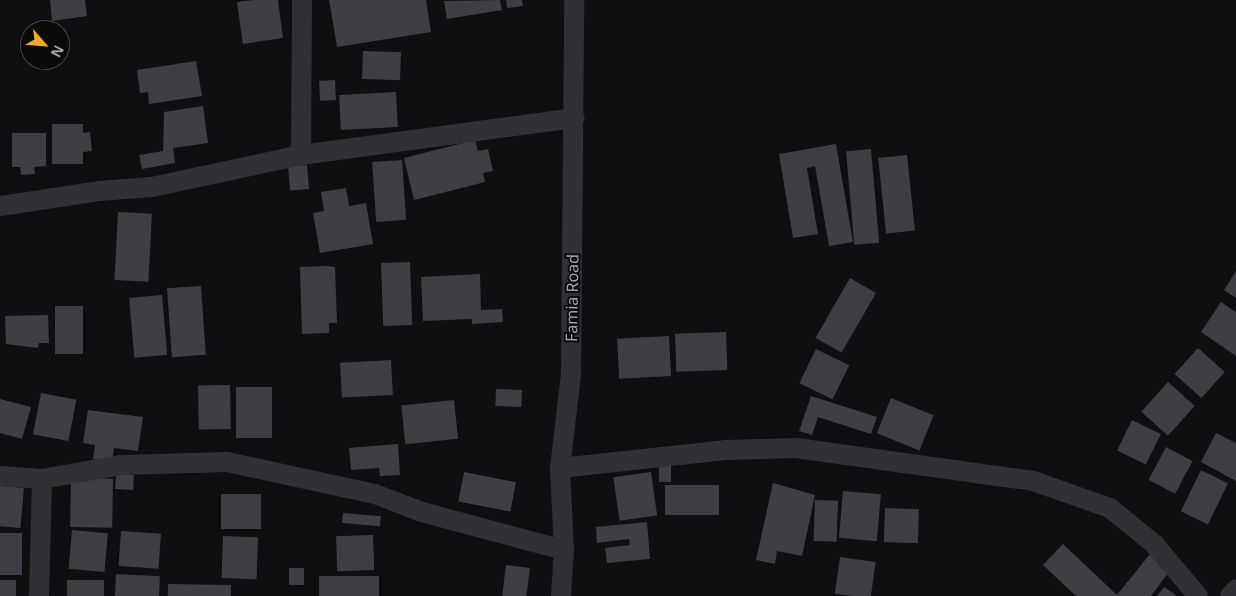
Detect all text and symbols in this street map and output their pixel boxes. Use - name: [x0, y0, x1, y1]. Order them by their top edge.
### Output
- north arrow: [20, 20, 70, 70]
- text: N: [47, 42, 69, 61]
- street label: Famia Road: [562, 254, 582, 342]

